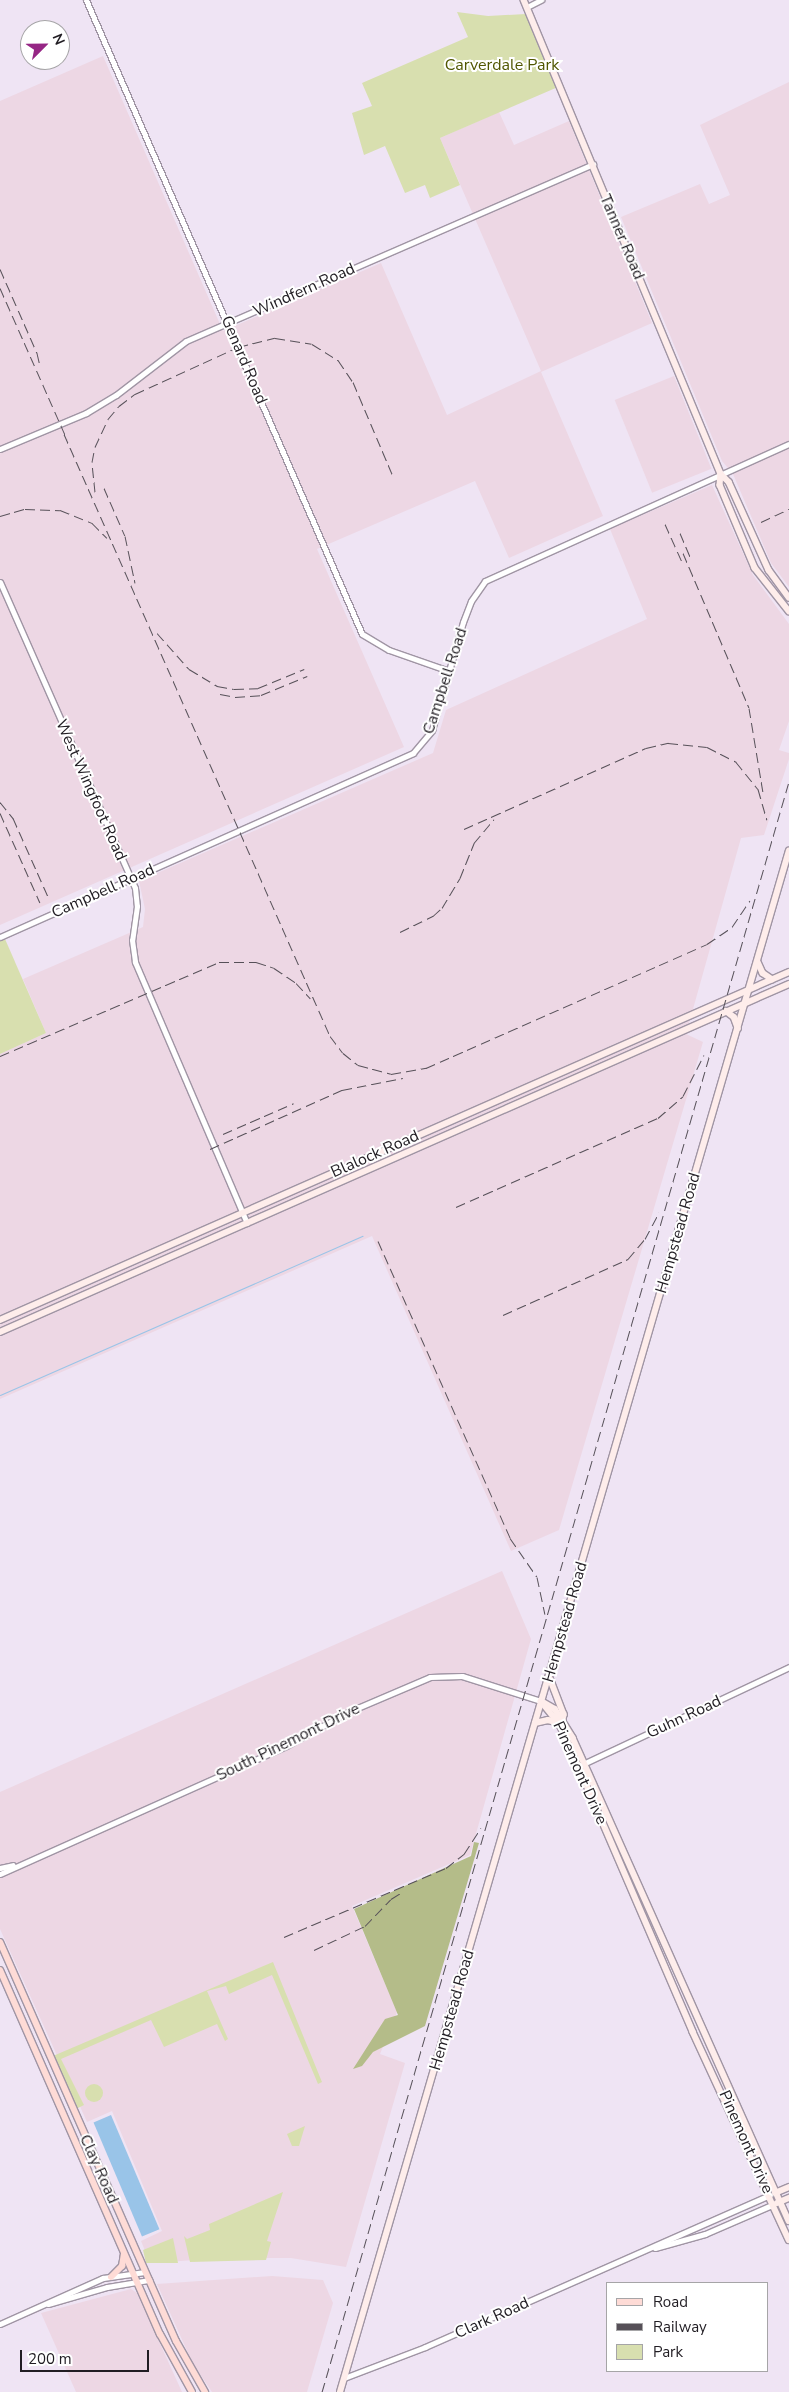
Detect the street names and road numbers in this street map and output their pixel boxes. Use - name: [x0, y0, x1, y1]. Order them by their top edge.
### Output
- street label: Tanner Road: [595, 192, 649, 282]
- street label: Windfern Road: [250, 259, 358, 321]
- street label: Genard Road: [217, 313, 271, 407]
- street label: Campbell Road: [419, 625, 471, 737]
- street label: West Wingfoot Road: [51, 717, 131, 863]
- street label: Campbell Road: [49, 860, 157, 922]
- street label: Blalock Road: [328, 1126, 422, 1182]
- street label: Hempstead Road: [652, 1171, 704, 1295]
- street label: Hempstead Road: [539, 1560, 591, 1684]
- street label: Guhn Road: [644, 1691, 724, 1743]
- street label: South Pinemont Drive: [213, 1699, 363, 1785]
- street label: Pinemont Drive: [549, 1718, 611, 1828]
- street label: Hempstead Road: [426, 1948, 478, 2072]
- street label: Pinemont Drive: [715, 2087, 777, 2197]
- street label: Clay Road: [75, 2132, 123, 2206]
- street label: Clark Road: [452, 2293, 532, 2343]

